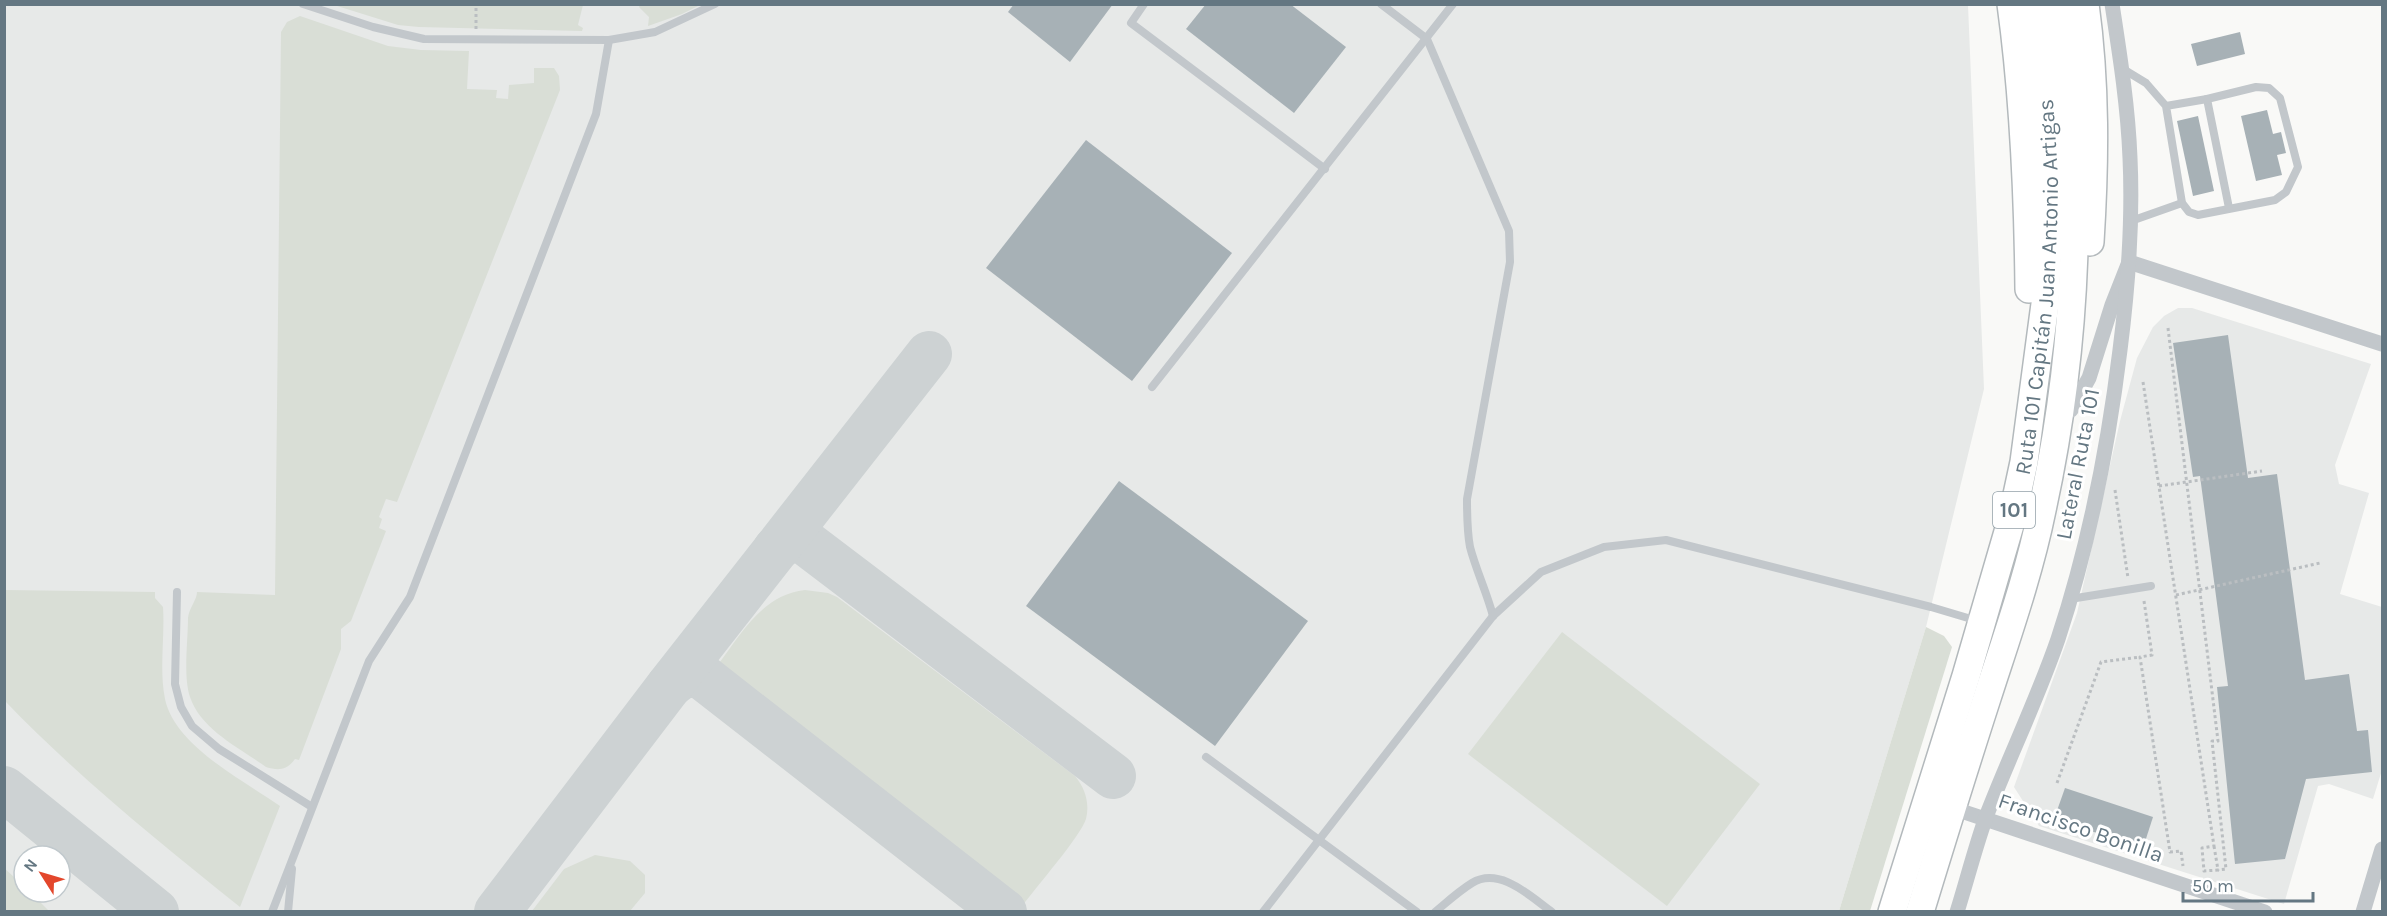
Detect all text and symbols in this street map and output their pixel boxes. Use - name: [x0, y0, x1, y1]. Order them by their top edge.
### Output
- street label: Ruta 101 Capitán Juan Antonio Artigas: [2010, 98, 2064, 477]
- street label: Lateral Ruta 101: [2051, 386, 2105, 542]
- road number: 101: [1993, 492, 2035, 528]
- street label: Francisco Bonilla: [1995, 788, 2167, 868]
- north arrow: [12, 844, 72, 904]
- text: N: [19, 855, 41, 876]
- scale bar: [2183, 865, 2314, 903]
- text: 50 m: [2192, 875, 2234, 897]

